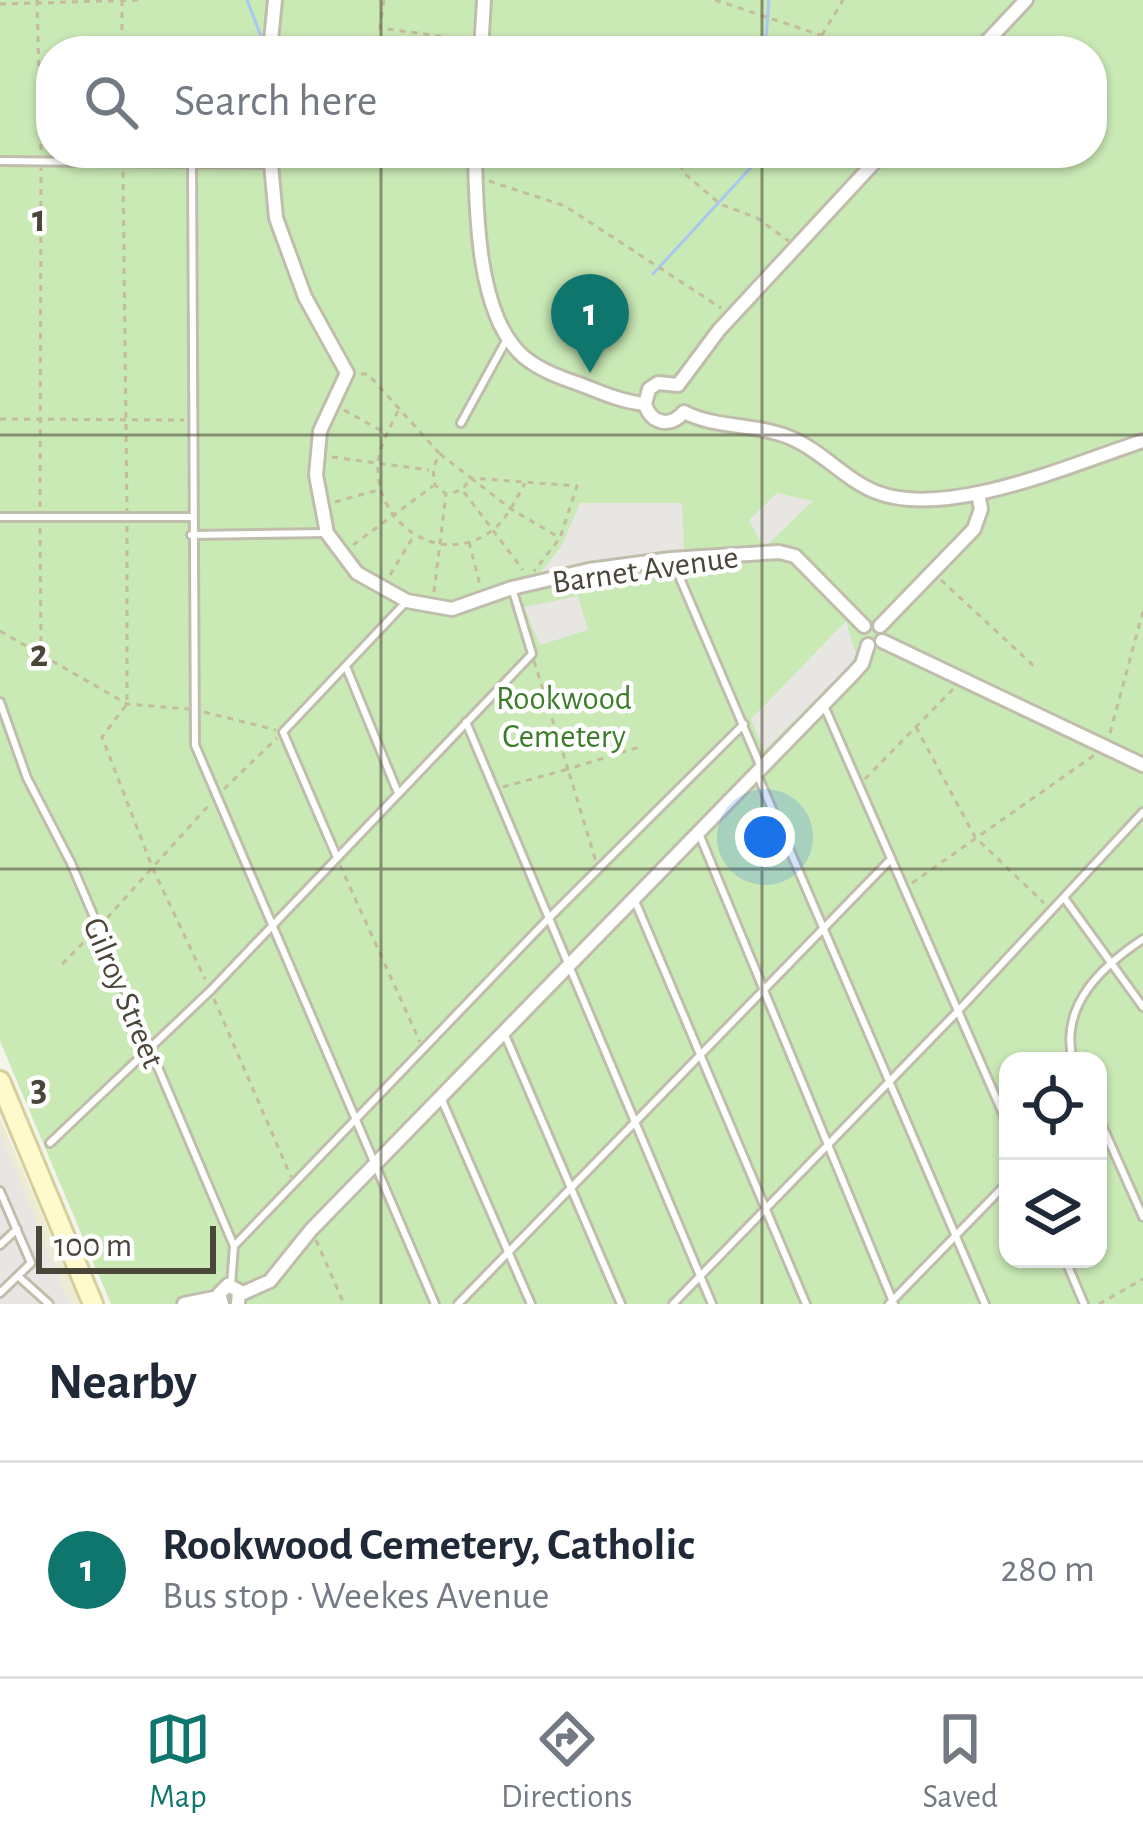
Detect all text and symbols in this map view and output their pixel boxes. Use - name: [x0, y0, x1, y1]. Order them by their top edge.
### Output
- search box: [36, 36, 1107, 168]
- icon: search: [78, 69, 144, 135]
- text: Search here: [174, 79, 377, 124]
- text: 1: [32, 200, 46, 239]
- pin: 1: [551, 274, 629, 373]
- street label: Barnet Avenue: [550, 541, 741, 600]
- text: 2: [30, 635, 48, 674]
- park label: Rookwood Cemetery: [496, 683, 632, 754]
- your location: [735, 807, 795, 867]
- street label: Gilroy Street: [76, 913, 169, 1073]
- map controls: [999, 1052, 1107, 1268]
- button: locate: [999, 1052, 1107, 1160]
- text: 3: [31, 1069, 47, 1108]
- button: layers: [999, 1160, 1107, 1268]
- scale bar: [36, 1220, 216, 1273]
- text: 100 m: [54, 1230, 132, 1263]
- text: Nearby: [48, 1357, 197, 1408]
- text: Rookwood Cemetery, Catholic: [162, 1523, 695, 1568]
- text: 1: [80, 1550, 94, 1589]
- text: 280 m: [1001, 1550, 1095, 1589]
- text: Bus stop · Weekes Avenue: [162, 1577, 550, 1616]
- tab: Map: [145, 1706, 211, 1818]
- tab: Directions: [501, 1706, 632, 1818]
- tab: Saved: [922, 1706, 998, 1818]

